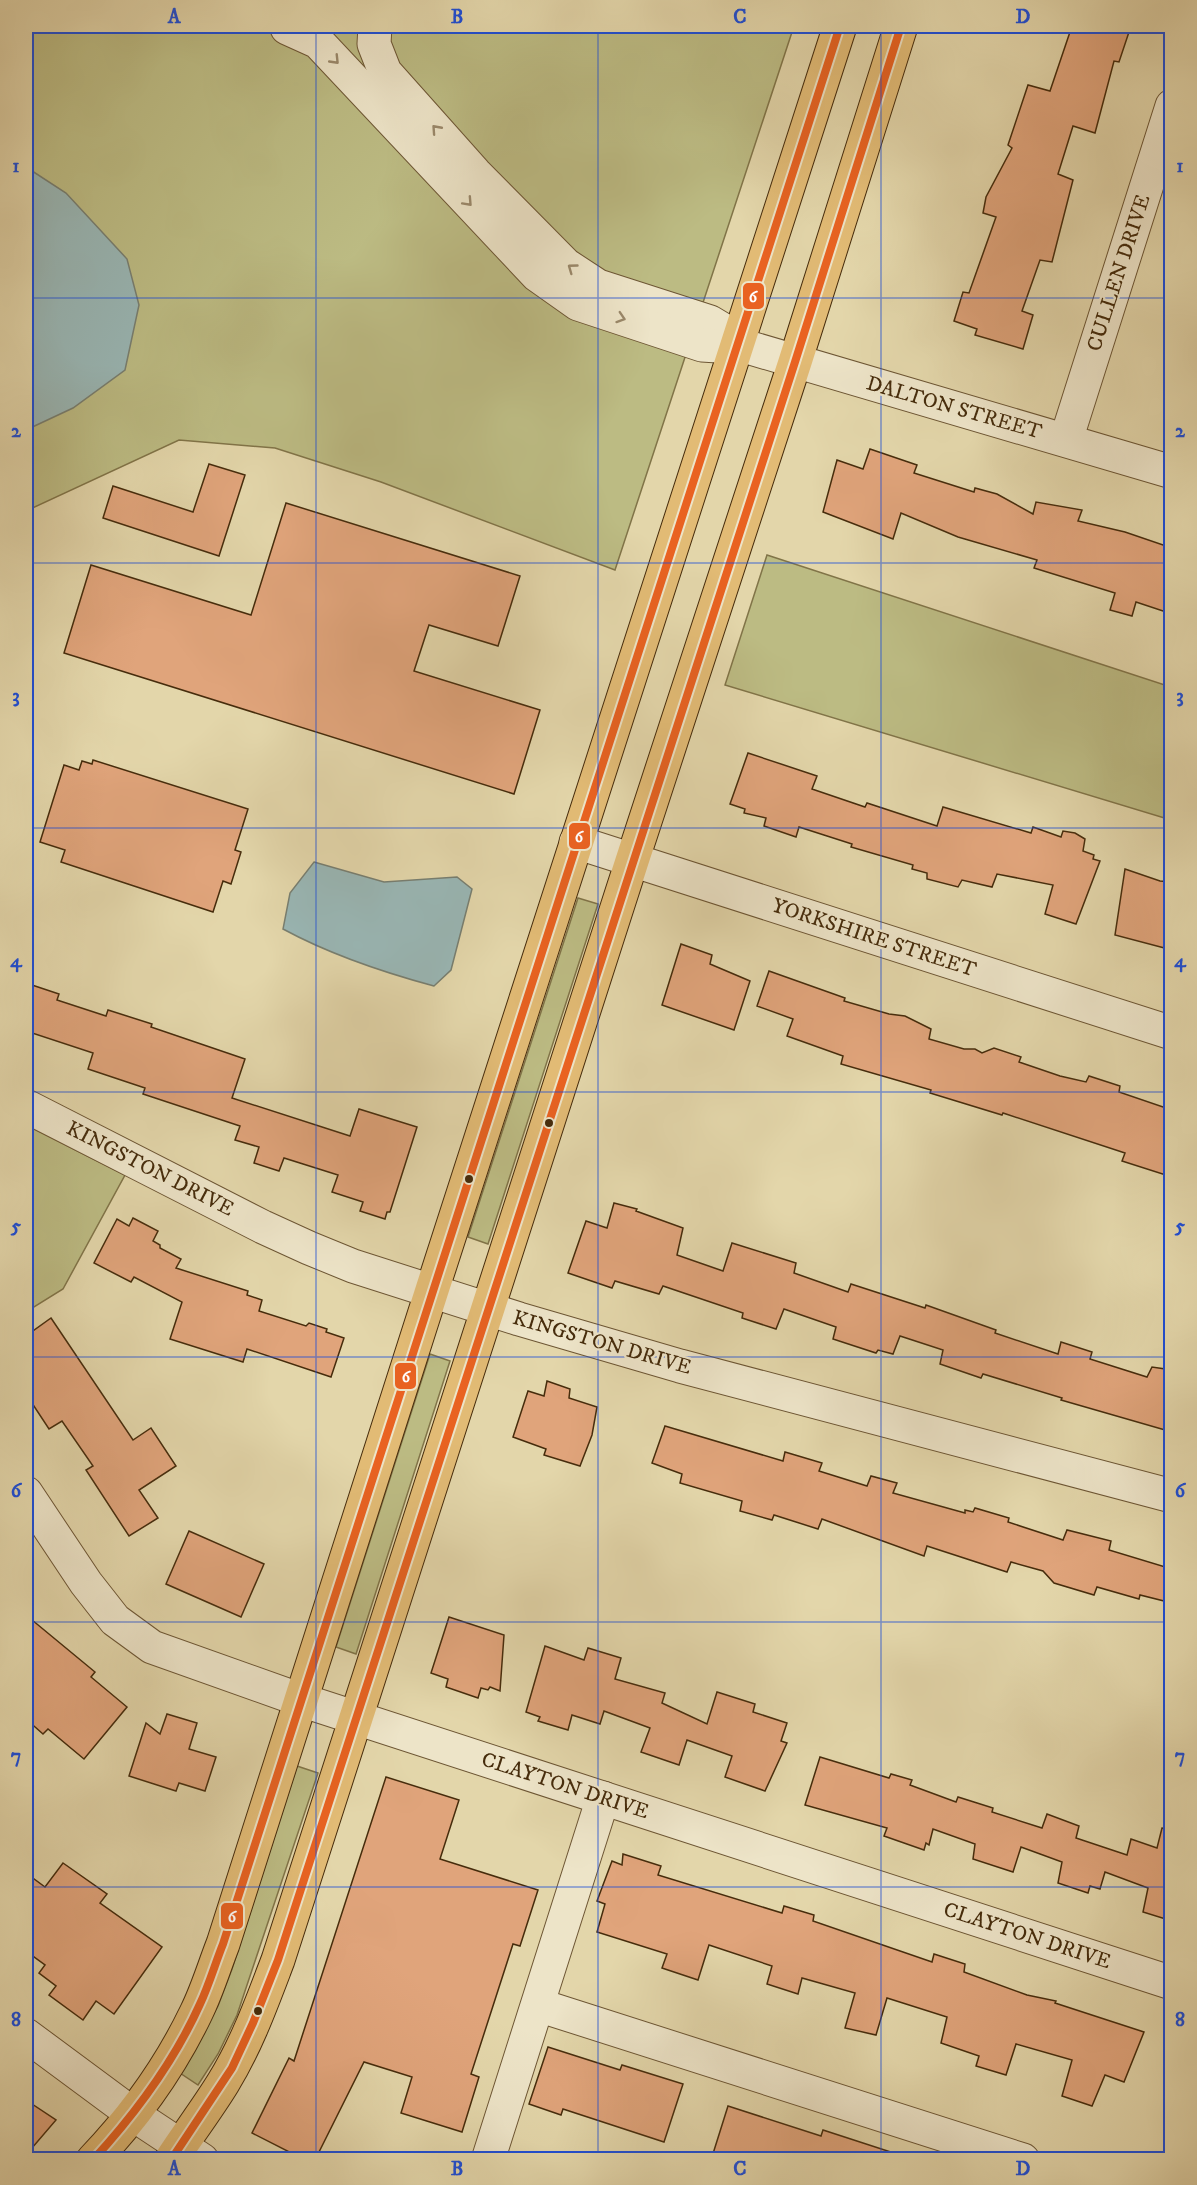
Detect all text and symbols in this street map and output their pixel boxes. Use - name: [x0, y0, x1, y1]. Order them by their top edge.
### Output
- text: A: [167, 5, 182, 30]
- text: B: [451, 5, 463, 30]
- text: C: [733, 5, 747, 30]
- text: D: [1016, 5, 1031, 30]
- one-way arrow: [328, 52, 339, 63]
- one-way arrow: [432, 125, 443, 136]
- text: 1: [12, 154, 20, 179]
- text: 1: [1176, 154, 1184, 179]
- street label: CULLEN DRIVE: [1081, 191, 1157, 355]
- one-way arrow: [461, 195, 472, 206]
- one-way arrow: [567, 264, 578, 275]
- line badge: 6: [742, 282, 765, 310]
- text: 6: [749, 287, 759, 307]
- one-way arrow: [615, 311, 625, 323]
- street label: DALTON STREET: [863, 371, 1045, 445]
- text: 2: [11, 419, 22, 444]
- text: 2: [1175, 419, 1186, 444]
- text: 3: [12, 684, 20, 709]
- text: 3: [1176, 684, 1184, 709]
- line badge: 6: [568, 822, 591, 850]
- text: 6: [575, 827, 585, 847]
- street label: YORKSHIRE STREET: [769, 893, 979, 983]
- text: 4: [10, 949, 23, 974]
- text: 4: [1174, 949, 1187, 974]
- street label: KINGSTON DRIVE: [62, 1116, 238, 1223]
- unlabelled marker: [543, 1117, 555, 1129]
- unlabelled marker: [463, 1173, 475, 1185]
- text: 5: [10, 1214, 21, 1239]
- text: 5: [1174, 1214, 1185, 1239]
- street label: KINGSTON DRIVE: [510, 1305, 694, 1381]
- line badge: 6: [394, 1362, 417, 1390]
- text: 6: [402, 1367, 412, 1387]
- text: 6: [11, 1479, 23, 1504]
- text: 6: [1175, 1479, 1187, 1504]
- text: 7: [11, 1744, 21, 1769]
- text: 7: [1175, 1744, 1185, 1769]
- street label: CLAYTON DRIVE: [478, 1747, 652, 1825]
- street label: CLAYTON DRIVE: [940, 1897, 1114, 1975]
- line badge: 6: [220, 1902, 244, 1930]
- text: 6: [228, 1907, 238, 1927]
- unlabelled marker: [252, 2005, 264, 2017]
- text: 8: [11, 2008, 21, 2033]
- text: 8: [1175, 2008, 1185, 2033]
- text: A: [167, 2157, 182, 2182]
- text: B: [451, 2157, 463, 2182]
- text: C: [733, 2157, 747, 2182]
- text: D: [1016, 2157, 1031, 2182]

